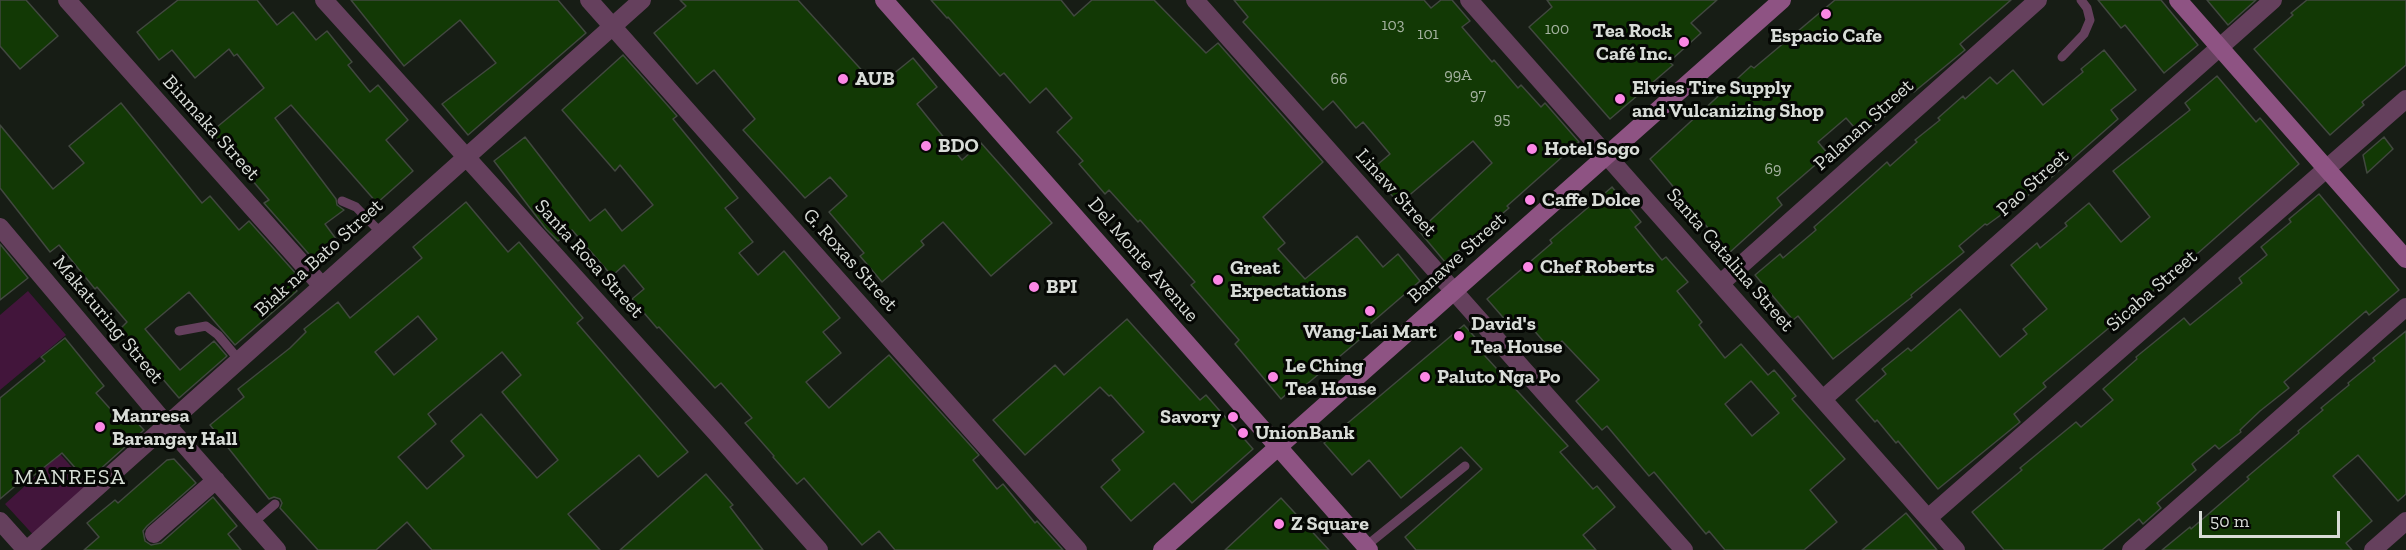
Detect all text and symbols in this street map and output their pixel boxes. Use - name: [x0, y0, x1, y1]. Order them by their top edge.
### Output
- marker: Espacio Cafe: [1819, 7, 1833, 21]
- house number: 103: [1381, 15, 1405, 35]
- house number: 100: [1545, 19, 1569, 39]
- place label: Tea Rock Café Inc.: [1593, 19, 1672, 66]
- house number: 101: [1417, 24, 1439, 44]
- place label: Espacio Cafe: [1770, 24, 1882, 48]
- marker: Tea Rock Café Inc.: [1677, 35, 1691, 49]
- house number: 99A: [1444, 65, 1472, 85]
- place label: AUB: [855, 67, 895, 91]
- house number: 66: [1331, 69, 1347, 89]
- street label: Binmaka Street: [157, 70, 265, 186]
- marker: AUB: [836, 72, 850, 86]
- street label: Palanan Street: [1809, 74, 1919, 176]
- place label: Elvies Tire Supply and Vulcanizing Shop: [1632, 76, 1824, 123]
- house number: 97: [1470, 85, 1486, 105]
- marker: Elvies Tire Supply and Vulcanizing Shop: [1613, 92, 1627, 106]
- house number: 95: [1494, 109, 1510, 129]
- place label: BDO: [938, 134, 979, 158]
- place label: Hotel Sogo: [1544, 137, 1640, 161]
- marker: BDO: [919, 139, 933, 153]
- marker: Hotel Sogo: [1525, 142, 1539, 156]
- street label: Linaw Street: [1350, 144, 1442, 242]
- street label: Pao Street: [1992, 144, 2074, 222]
- house number: 69: [1765, 159, 1781, 179]
- street label: Santa Catalina Street: [1661, 183, 1799, 337]
- place label: Caffe Dolce: [1542, 188, 1640, 212]
- street label: Del Monte Avenue: [1082, 193, 1204, 327]
- marker: Caffe Dolce: [1523, 193, 1537, 207]
- street label: Biak na Bato Street: [250, 194, 388, 322]
- street label: Santa Rosa Street: [529, 195, 649, 323]
- street label: G. Roxas Street: [798, 204, 902, 316]
- street label: Banawe Street: [1403, 208, 1511, 308]
- street label: Sicaba Street: [2102, 245, 2202, 337]
- street label: Makaturing Street: [48, 251, 168, 389]
- place label: Chef Roberts: [1540, 255, 1654, 279]
- place label: Great Expectations: [1230, 256, 1347, 303]
- marker: Chef Roberts: [1521, 260, 1535, 274]
- marker: Great Expectations: [1211, 273, 1225, 287]
- place label: BPI: [1046, 275, 1077, 299]
- marker: BPI: [1027, 280, 1041, 294]
- marker: Wang-Lai Mart: [1363, 304, 1377, 318]
- place label: David's Tea House: [1471, 312, 1562, 359]
- place label: Wang-Lai Mart: [1303, 320, 1437, 344]
- marker: David's Tea House: [1452, 329, 1466, 343]
- place label: Le Ching Tea House: [1285, 354, 1376, 401]
- place label: Paluto Nga Po: [1437, 365, 1560, 389]
- marker: Le Ching Tea House: [1266, 370, 1280, 384]
- marker: Paluto Nga Po: [1418, 370, 1432, 384]
- place label: Manresa Barangay Hall: [112, 404, 237, 451]
- place label: Savory: [1160, 405, 1221, 429]
- marker: Savory: [1226, 410, 1240, 424]
- marker: Manresa Barangay Hall: [93, 420, 107, 434]
- place label: UnionBank: [1255, 421, 1354, 445]
- marker: UnionBank: [1236, 426, 1250, 440]
- district label: MANRESA: [14, 465, 126, 491]
- scale bar: [2202, 499, 2343, 537]
- text: 50 m: [2210, 510, 2249, 532]
- place label: Z Square: [1291, 512, 1369, 536]
- marker: Z Square: [1272, 517, 1286, 531]

